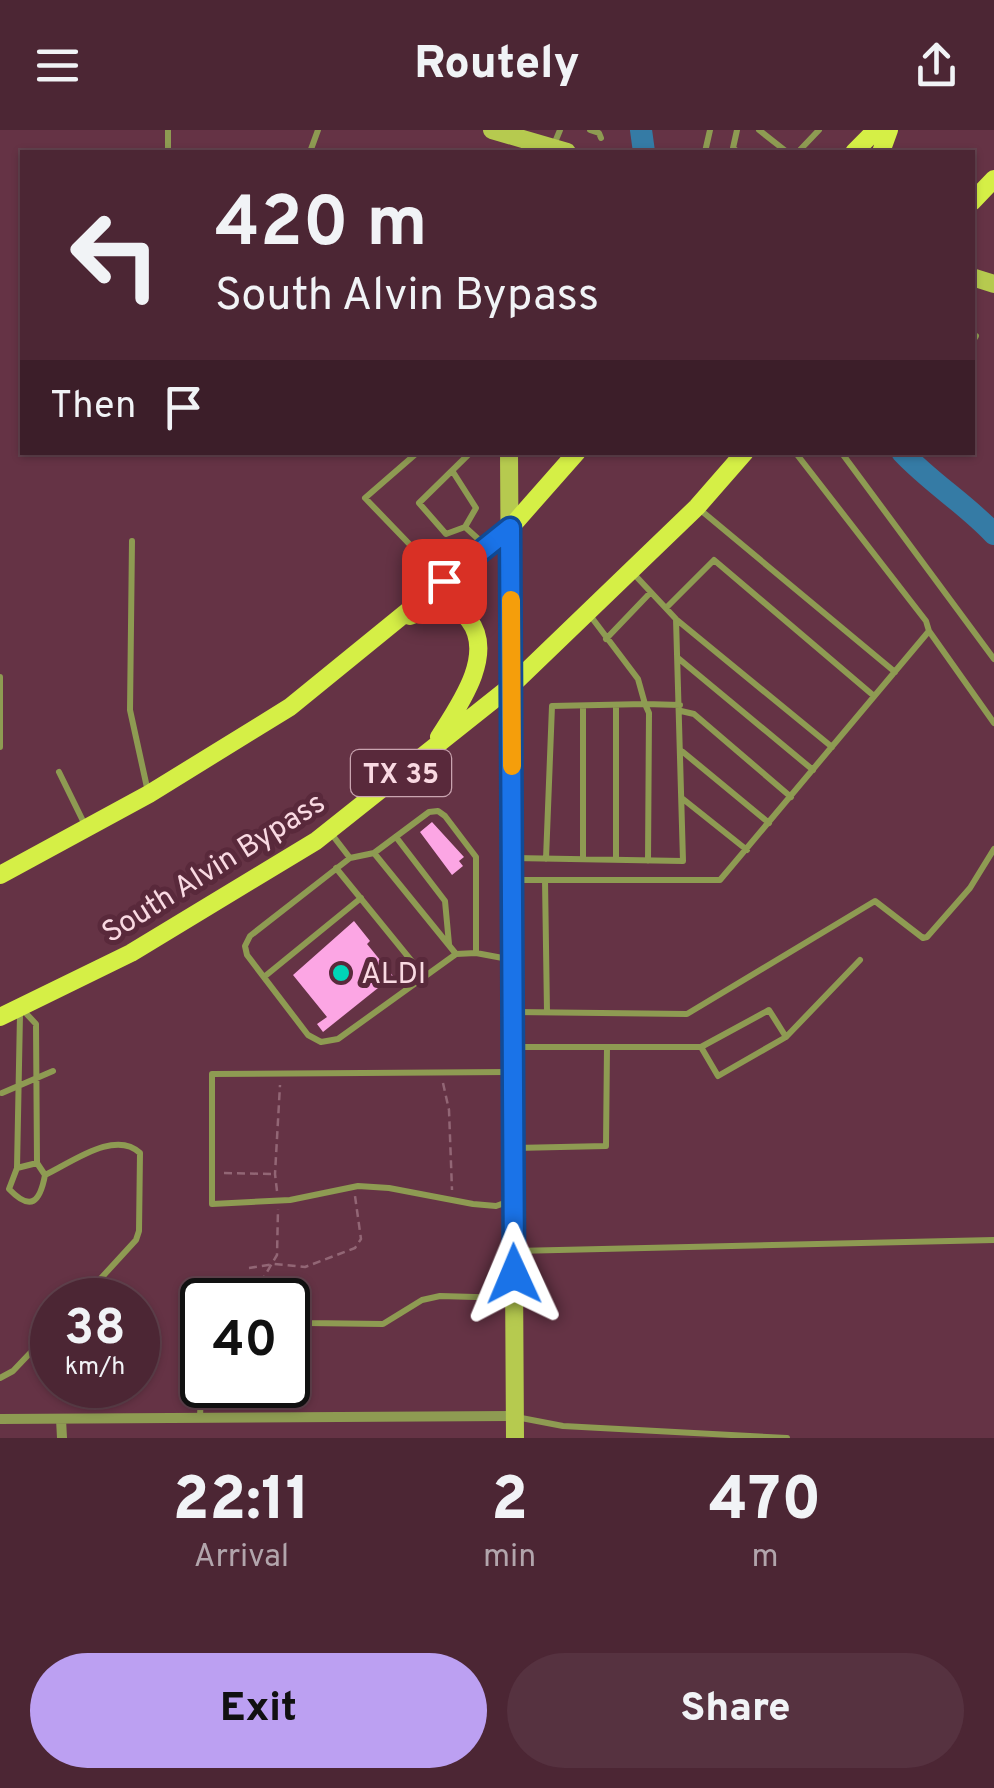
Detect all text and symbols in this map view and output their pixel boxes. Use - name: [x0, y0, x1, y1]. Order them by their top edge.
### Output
- text: Routely: [414, 37, 580, 94]
- icon: menu: [30, 38, 85, 93]
- icon: share: [909, 38, 964, 93]
- text: 420 m: [215, 182, 428, 271]
- icon: left: [50, 190, 180, 320]
- text: South Alvin Bypass: [215, 269, 599, 326]
- icon: arrive: [156, 380, 211, 435]
- text: Then: [50, 383, 136, 432]
- pin: [402, 539, 487, 624]
- icon: arrive: [417, 554, 472, 609]
- road number: TX 35: [351, 750, 451, 796]
- street label: South Alvin Bypass: [96, 786, 333, 953]
- place label: ALDI: [361, 957, 426, 994]
- marker: ALDI: [330, 962, 352, 984]
- position arrow: [462, 1222, 566, 1326]
- speed limit sign: 40: [180, 1278, 310, 1408]
- text: 38: [64, 1299, 126, 1362]
- text: km/h: [65, 1352, 125, 1384]
- text: 22:11: [173, 1465, 310, 1541]
- text: 2: [491, 1465, 528, 1541]
- text: 470: [709, 1465, 821, 1541]
- text: Arrival: [194, 1538, 289, 1578]
- text: min: [483, 1538, 536, 1578]
- text: m: [752, 1538, 779, 1578]
- button: Exit: [30, 1653, 487, 1768]
- button: Share: [507, 1653, 964, 1768]

